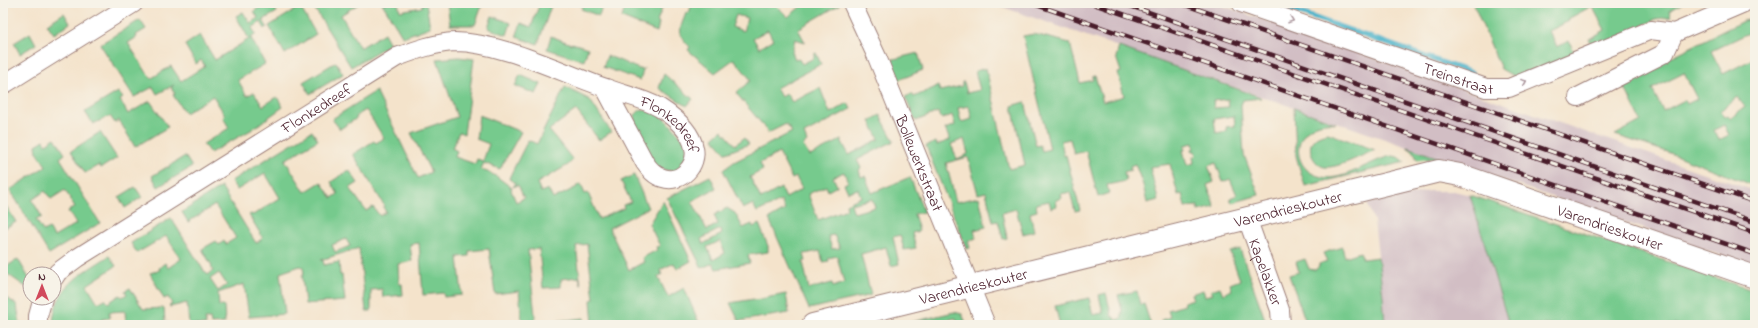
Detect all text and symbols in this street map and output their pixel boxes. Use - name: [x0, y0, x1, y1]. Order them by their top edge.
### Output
- one-way arrow: [1288, 16, 1295, 24]
- street label: Treinstraat: [1419, 57, 1494, 102]
- street label: Flonkedreef: [276, 78, 357, 141]
- one-way arrow: [1521, 79, 1528, 87]
- street label: Flonkedreef: [635, 90, 705, 156]
- street label: Bollewerkstraat: [888, 111, 949, 216]
- street label: Varendrieskouter: [1231, 185, 1345, 235]
- street label: Varendrieskouter: [1553, 199, 1666, 258]
- street label: Kapelakker: [1241, 235, 1287, 309]
- street label: Varendrieskouter: [916, 263, 1030, 313]
- north arrow: [22, 266, 62, 306]
- text: N: [38, 269, 46, 285]

